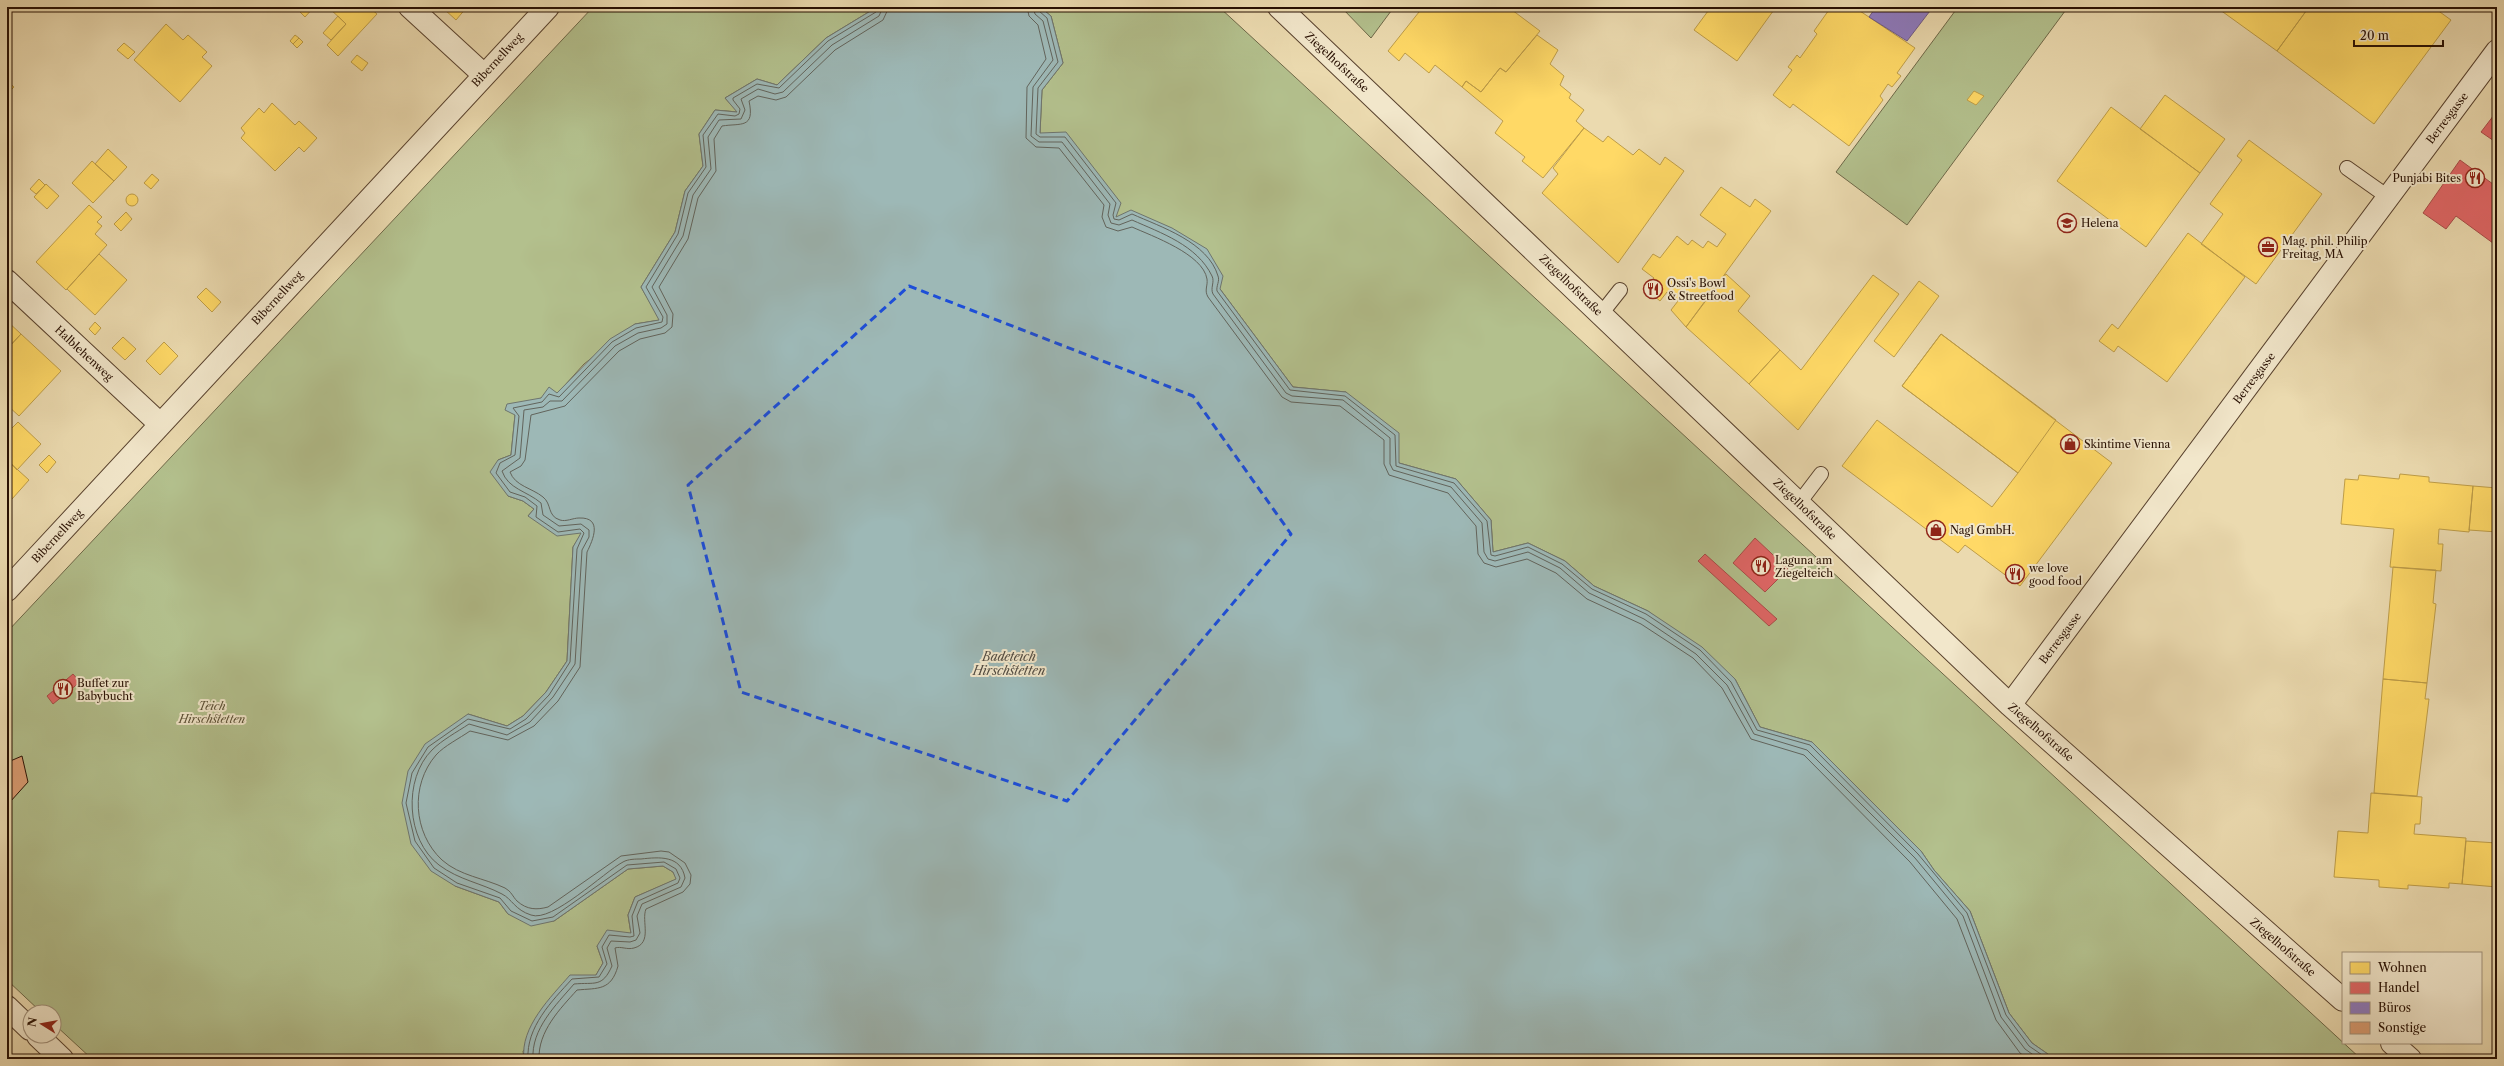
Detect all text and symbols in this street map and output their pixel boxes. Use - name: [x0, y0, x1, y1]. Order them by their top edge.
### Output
- scale bar: [2354, 22, 2443, 48]
- text: 20 m: [2360, 28, 2389, 43]
- street label: Ziegelhofstraße: [1302, 29, 1372, 95]
- street label: Bibernellweg: [468, 30, 526, 90]
- street label: Berresgasse: [2423, 89, 2471, 147]
- restaurant icon: Punjabi Bites: [2464, 167, 2486, 189]
- place label: Punjabi Bites: [2392, 171, 2461, 185]
- school or university icon: Helena: [2056, 212, 2078, 234]
- place label: Helena: [2081, 216, 2119, 230]
- place label: Mag. phil. Philip Freitag, MA: [2282, 234, 2368, 261]
- office icon: Mag. phil. Philip Freitag, MA: [2257, 236, 2279, 258]
- street label: Ziegelhofstraße: [1536, 251, 1606, 319]
- street label: Bibernellweg: [248, 268, 306, 328]
- place label: Ossi's Bowl & Streetfood: [1667, 276, 1734, 303]
- restaurant icon: Ossi's Bowl & Streetfood: [1642, 278, 1664, 300]
- street label: Halblehenweg: [52, 322, 116, 384]
- street label: Berresgasse: [2230, 349, 2278, 407]
- shop icon: Skintime Vienna: [2059, 433, 2081, 455]
- place label: Skintime Vienna: [2084, 437, 2171, 451]
- street label: Ziegelhofstraße: [1770, 475, 1840, 543]
- street label: Bibernellweg: [28, 506, 86, 566]
- shop icon: Nagl GmbH.: [1925, 519, 1947, 541]
- place label: Nagl GmbH.: [1950, 523, 2015, 537]
- place label: Laguna am Ziegelteich: [1775, 553, 1833, 580]
- restaurant icon: Laguna am Ziegelteich: [1750, 555, 1772, 577]
- place label: we love good food: [2028, 561, 2082, 588]
- restaurant icon: we love good food: [2004, 563, 2026, 585]
- street label: Berresgasse: [2036, 609, 2084, 667]
- water label: Badeteich Hirschstetten: [972, 649, 1045, 678]
- place label: Buffet zur Babybucht: [77, 676, 133, 703]
- restaurant icon: Buffet zur Babybucht: [52, 678, 74, 700]
- park label: Teich Hirschstetten: [178, 699, 246, 726]
- street label: Ziegelhofstraße: [2005, 700, 2077, 764]
- street label: Ziegelhofstraße: [2247, 915, 2319, 979]
- legend: [2342, 952, 2482, 1044]
- text: Wohnen: [2377, 960, 2427, 975]
- text: Handel: [2378, 980, 2420, 995]
- text: Büros: [2378, 1000, 2411, 1015]
- north arrow: [22, 1004, 62, 1044]
- text: N: [24, 1016, 40, 1028]
- text: Sonstige: [2378, 1020, 2426, 1035]

